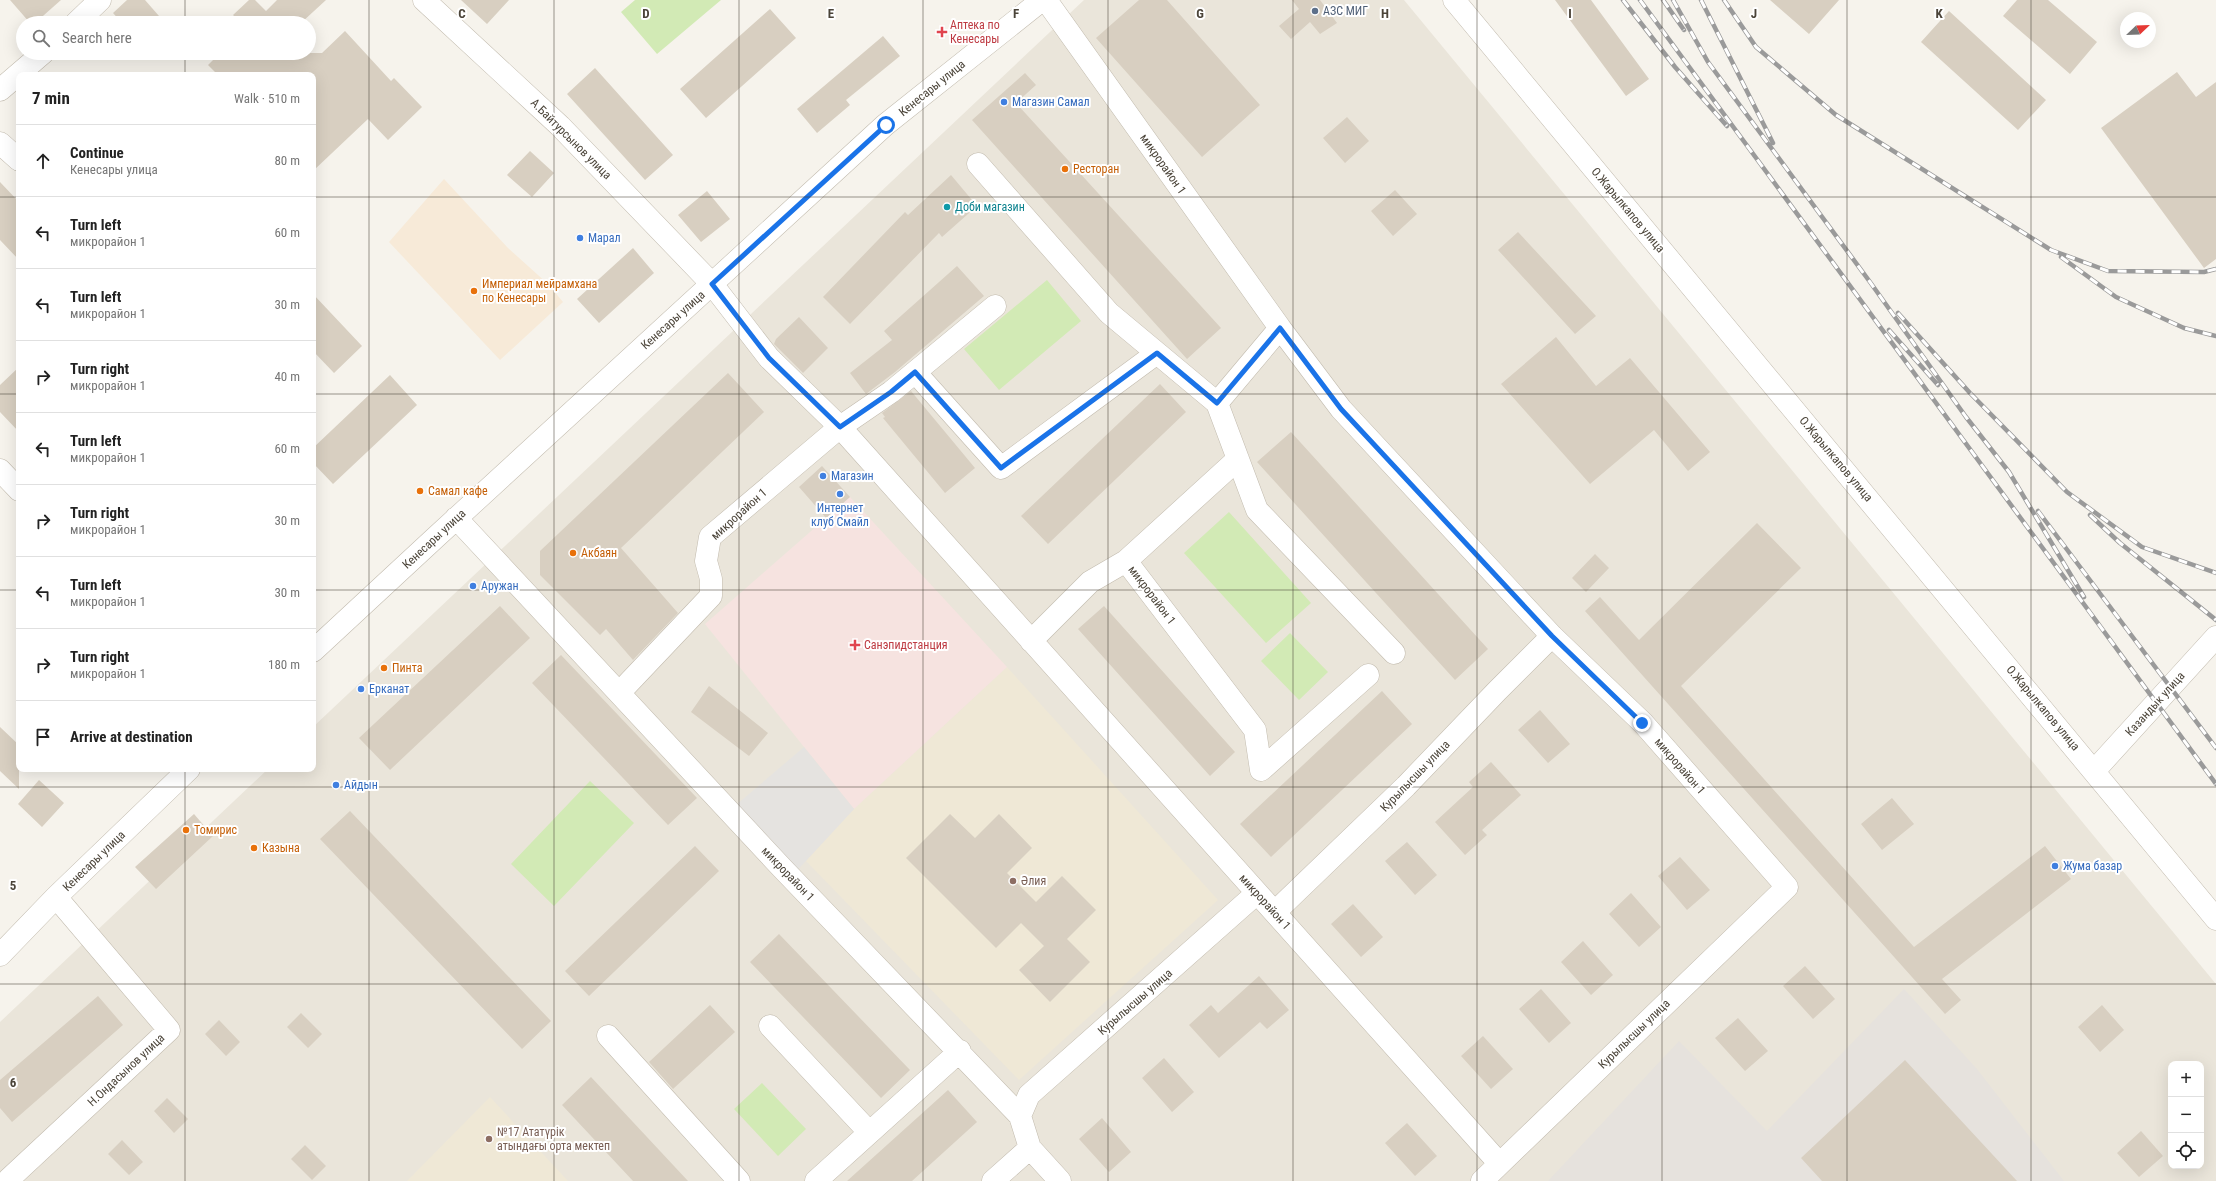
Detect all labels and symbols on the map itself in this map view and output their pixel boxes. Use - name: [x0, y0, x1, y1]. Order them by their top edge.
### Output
- place label: АЗС МИГ: [1323, 4, 1368, 18]
- text: C: [458, 6, 466, 21]
- text: D: [642, 6, 650, 21]
- text: E: [828, 6, 835, 21]
- text: F: [1013, 6, 1019, 21]
- text: G: [1196, 6, 1204, 21]
- marker: АЗС МИГ: [1310, 6, 1320, 16]
- text: H: [1381, 6, 1389, 21]
- text: I: [1568, 6, 1572, 21]
- text: J: [1751, 6, 1757, 21]
- text: K: [1935, 6, 1943, 21]
- north arrow: [2120, 12, 2156, 48]
- place label: Аптека по Кенесары: [950, 18, 1000, 46]
- marker: Аптека по Кенесары: [937, 27, 947, 37]
- street label: Кенесары улица: [896, 57, 968, 119]
- place label: Магазин Самал: [1012, 95, 1090, 109]
- street label: А.Байтурсынов улица: [528, 96, 614, 182]
- marker: Магазин Самал: [999, 97, 1009, 107]
- route start: [877, 116, 895, 134]
- street label: микрорайон 1: [1137, 131, 1189, 197]
- place label: Ресторан: [1073, 162, 1119, 176]
- marker: Ресторан: [1060, 164, 1070, 174]
- street label: О.Жарылкапов улица: [1588, 165, 1668, 256]
- place label: Доби магазин: [955, 200, 1025, 214]
- marker: Доби магазин: [942, 202, 952, 212]
- place label: Марал: [588, 231, 621, 245]
- marker: Марал: [575, 233, 585, 243]
- place label: Империал мейрамхана по Кенесары: [482, 277, 598, 305]
- marker: Империал мейрамхана по Кенесары: [469, 286, 479, 296]
- street label: Кенесары улица: [638, 288, 708, 352]
- street label: О.Жарылкапов улица: [1796, 414, 1876, 505]
- place label: Магазин: [831, 469, 874, 483]
- marker: Магазин: [818, 471, 828, 481]
- place label: Самал кафе: [428, 484, 488, 498]
- street label: микрорайон 1: [708, 485, 770, 543]
- marker: Самал кафе: [415, 486, 425, 496]
- marker: Интернет клуб Смайл: [835, 489, 845, 499]
- place label: Интернет клуб Смайл: [811, 501, 869, 529]
- street label: Кенесары улица: [400, 506, 469, 572]
- place label: Акбаян: [581, 546, 617, 560]
- marker: Акбаян: [568, 548, 578, 558]
- street label: микрорайон 1: [1125, 563, 1179, 627]
- place label: Аружан: [481, 579, 519, 593]
- marker: Аружан: [468, 581, 478, 591]
- place label: Санэпидстанция: [864, 638, 948, 652]
- marker: Санэпидстанция: [849, 639, 861, 651]
- place label: Пинта: [392, 661, 423, 675]
- marker: Пинта: [379, 663, 389, 673]
- street label: О.Жарылкапов улица: [2003, 663, 2083, 754]
- street label: Казандык улица: [2122, 669, 2188, 739]
- place label: Ерканат: [369, 682, 409, 696]
- marker: Ерканат: [356, 684, 366, 694]
- route end: [1633, 714, 1651, 732]
- street label: микрорайон 1: [1652, 735, 1708, 797]
- street label: Курылысшы улица: [1377, 737, 1453, 815]
- place label: Айдын: [344, 778, 378, 792]
- marker: Айдын: [331, 780, 341, 790]
- place label: Томирис: [194, 823, 238, 837]
- marker: Томирис: [181, 825, 191, 835]
- street label: Кенесары улица: [60, 828, 128, 894]
- place label: Казына: [262, 841, 300, 855]
- marker: Казына: [249, 843, 259, 853]
- street label: микрорайон 1: [759, 844, 817, 904]
- place label: Жума базар: [2063, 859, 2122, 873]
- marker: Жума базар: [2050, 861, 2060, 871]
- street label: микрорайон 1: [1236, 871, 1294, 933]
- place label: Әлия: [1021, 874, 1046, 888]
- marker: Әлия: [1008, 876, 1018, 886]
- text: 5: [10, 878, 17, 893]
- street label: Курылысшы улица: [1095, 966, 1175, 1038]
- street label: Курылысшы улица: [1595, 996, 1673, 1072]
- street label: Н.Ондасынов улица: [85, 1031, 167, 1109]
- text: 6: [10, 1075, 17, 1090]
- place label: №17 Ататүрік атындағы орта мектеп: [497, 1125, 610, 1153]
- marker: №17 Ататүрік атындағы орта мектеп: [484, 1134, 494, 1144]

